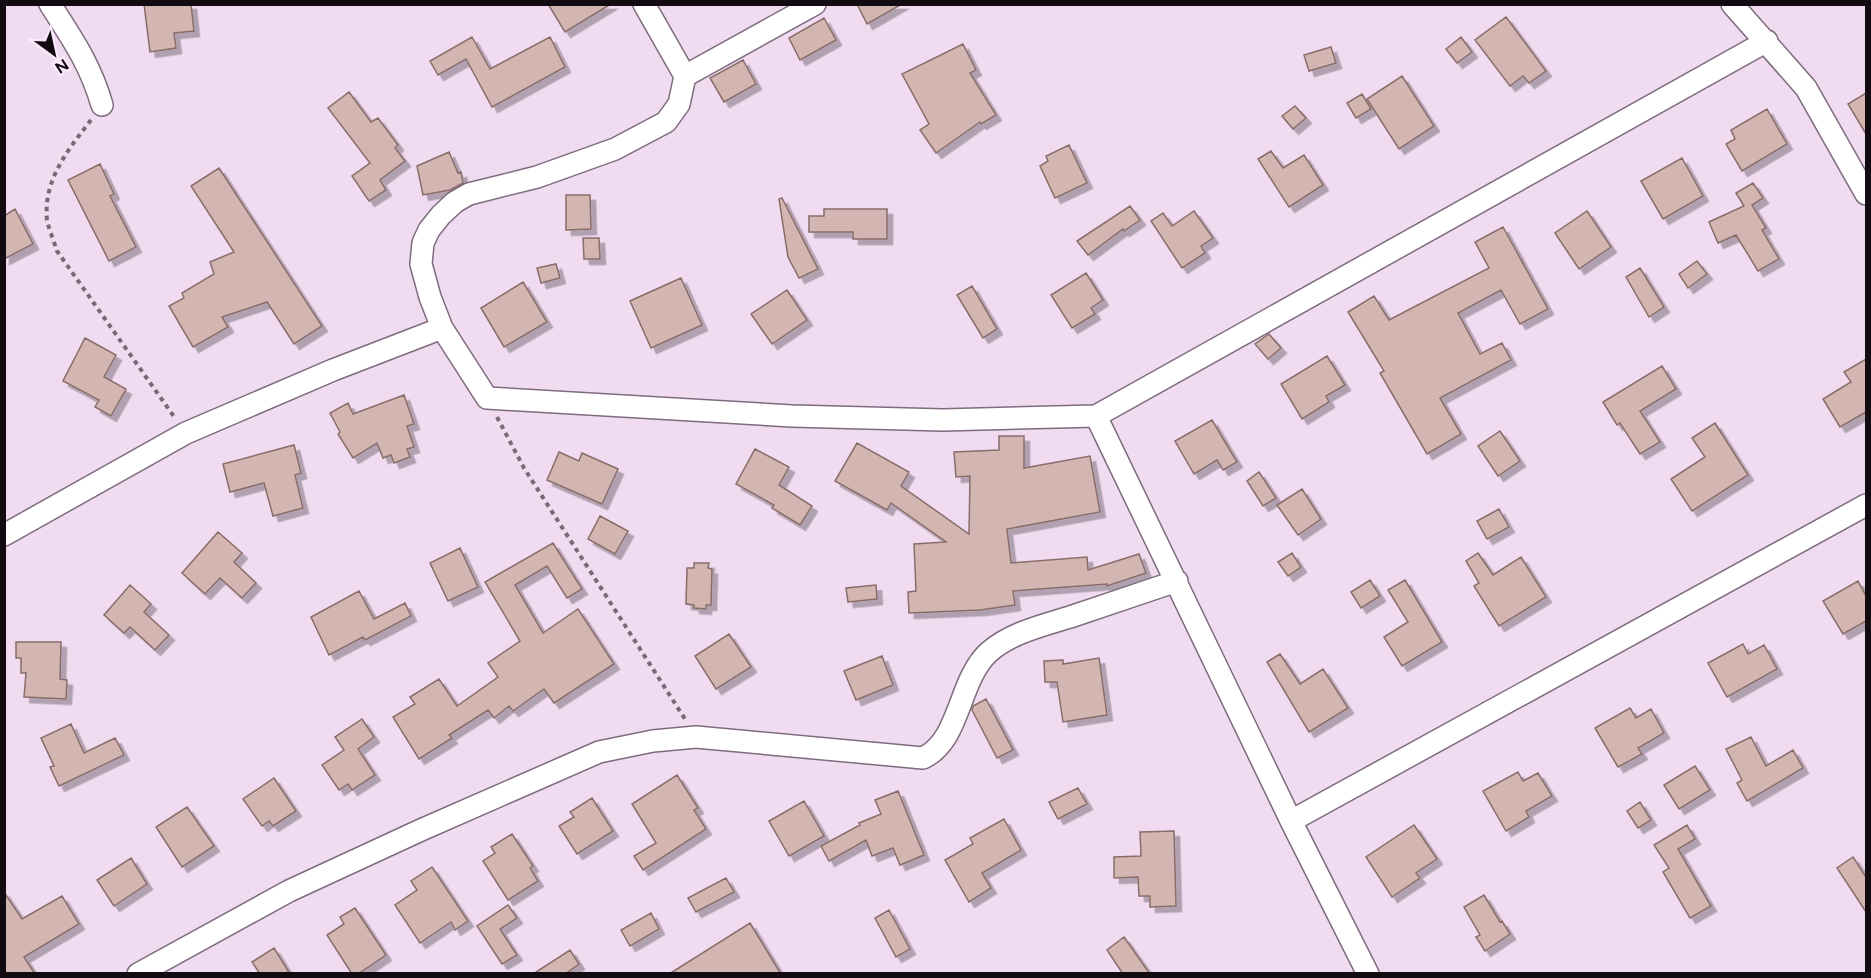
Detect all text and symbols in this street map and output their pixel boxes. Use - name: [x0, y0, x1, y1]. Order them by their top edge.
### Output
- north arrow: [24, 24, 84, 84]
- text: N: [52, 55, 72, 77]

